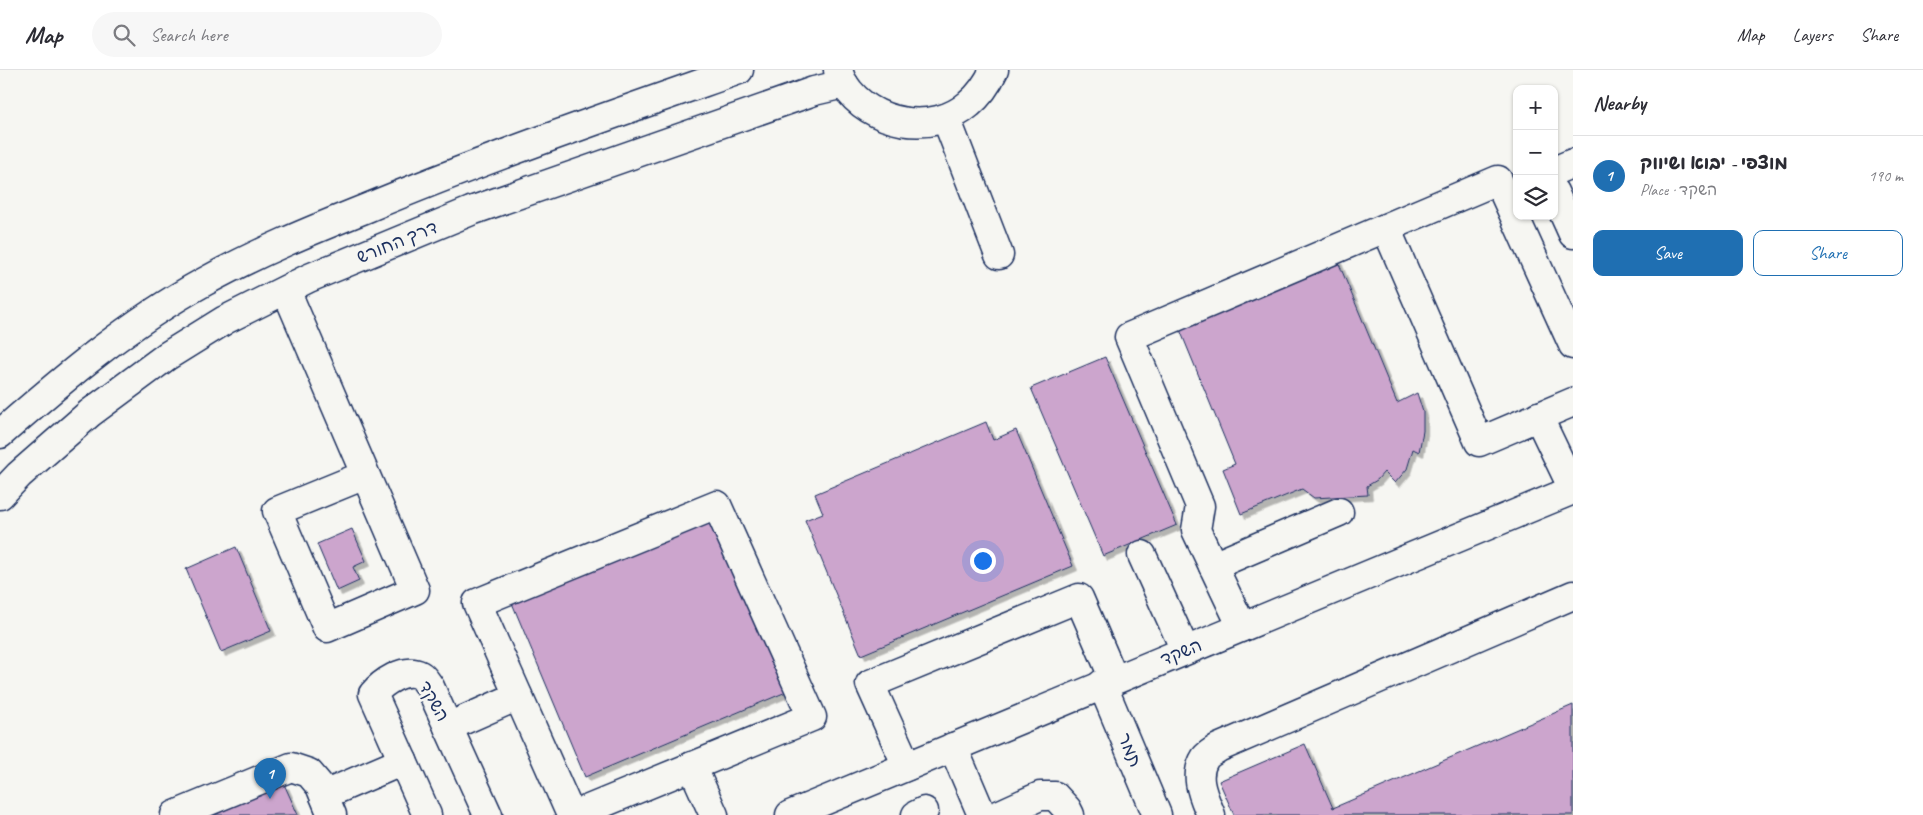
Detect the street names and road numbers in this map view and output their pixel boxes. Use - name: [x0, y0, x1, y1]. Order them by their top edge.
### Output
- street label: דרך החורש: [353, 216, 441, 268]
- street label: השקד: [1157, 634, 1205, 670]
- street label: השקד: [414, 677, 454, 725]
- street label: תמר: [1113, 730, 1147, 770]

